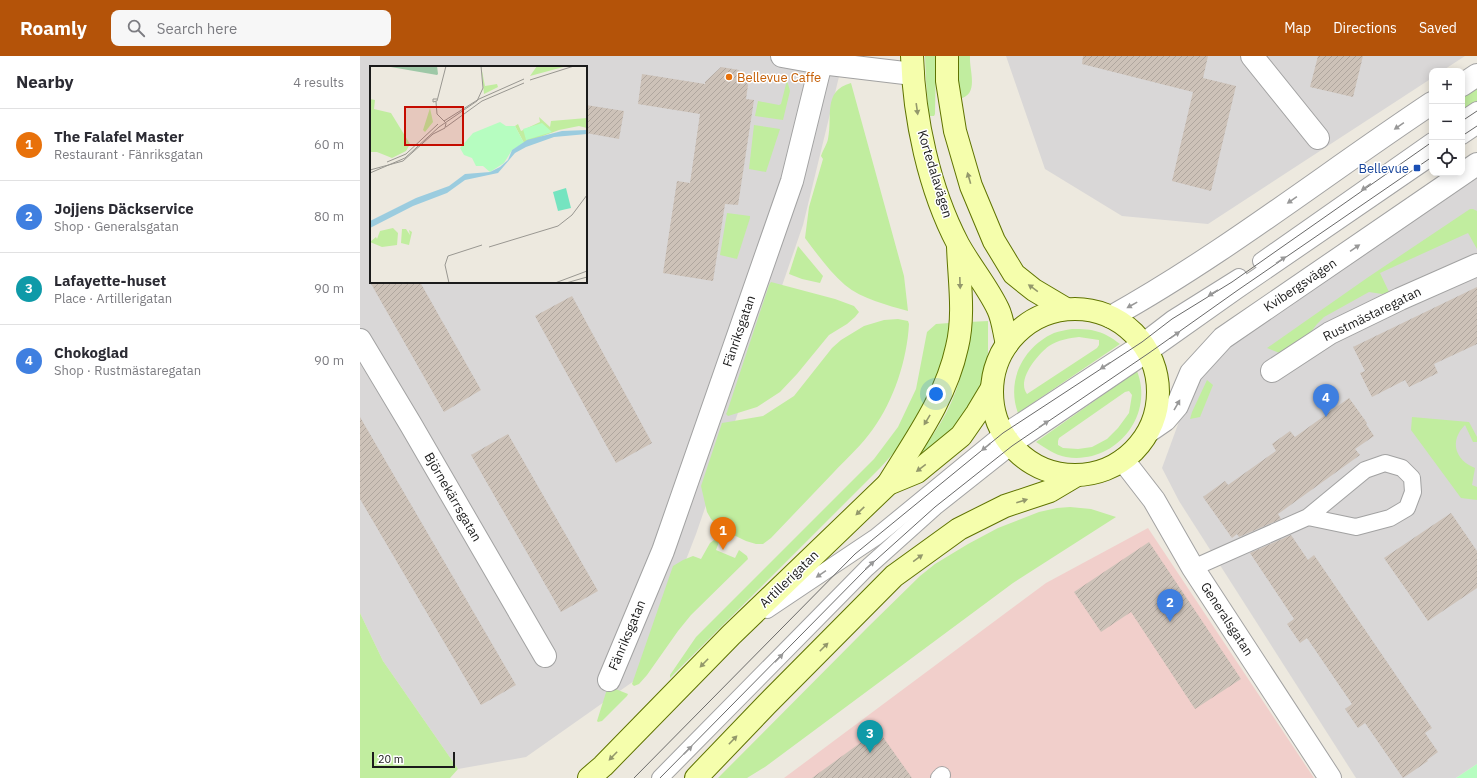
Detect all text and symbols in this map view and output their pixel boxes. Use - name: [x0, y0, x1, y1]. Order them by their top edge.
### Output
- search box: [111, 10, 391, 46]
- text: Roamly: [20, 16, 87, 40]
- icon: search: [125, 17, 147, 39]
- text: Search here: [157, 19, 237, 38]
- text: Map: [1284, 19, 1311, 37]
- text: Directions: [1333, 19, 1397, 37]
- text: Saved: [1419, 19, 1457, 37]
- inset map: [370, 66, 587, 283]
- map controls: [1429, 68, 1465, 176]
- button: +: [1429, 68, 1465, 104]
- place label: Bellevue Caffe: [737, 69, 821, 86]
- text: Nearby: [16, 71, 74, 93]
- marker: Bellevue Caffe: [724, 72, 734, 82]
- text: 4 results: [293, 74, 344, 91]
- one-way arrow: [914, 103, 920, 115]
- button: −: [1429, 104, 1465, 140]
- one-way arrow: [1394, 122, 1404, 130]
- text: The Falafel Master: [54, 127, 184, 146]
- street label: Kortedalavägen: [914, 128, 956, 220]
- text: 1: [25, 136, 33, 153]
- text: 60 m: [314, 136, 344, 153]
- button: locate: [1429, 140, 1465, 176]
- text: Restaurant · Fänriksgatan: [54, 146, 203, 163]
- place label: Bellevue: [1358, 160, 1409, 177]
- marker: Bellevue: [1412, 163, 1422, 173]
- one-way arrow: [966, 172, 972, 184]
- one-way arrow: [1361, 183, 1371, 191]
- one-way arrow: [1287, 196, 1298, 204]
- text: Jojjens Däckservice: [54, 199, 194, 218]
- text: 2: [25, 208, 33, 225]
- text: 80 m: [314, 208, 344, 225]
- text: Shop · Generalsgatan: [54, 218, 179, 235]
- one-way arrow: [1349, 244, 1360, 252]
- street label: Kvibergsvägen: [1260, 254, 1340, 316]
- one-way arrow: [1276, 257, 1287, 264]
- text: Lafayette-huset: [54, 271, 166, 290]
- one-way arrow: [956, 277, 963, 289]
- text: 3: [25, 280, 33, 297]
- text: 90 m: [314, 280, 344, 297]
- street label: Rustmästaregatan: [1320, 283, 1424, 345]
- one-way arrow: [1027, 284, 1038, 293]
- text: Place · Artillerigatan: [54, 290, 172, 307]
- one-way arrow: [1207, 290, 1219, 297]
- street label: Fänriksgatan: [719, 293, 759, 369]
- one-way arrow: [1126, 301, 1138, 308]
- one-way arrow: [1170, 331, 1180, 339]
- text: Chokoglad: [54, 343, 128, 362]
- text: 4: [25, 352, 33, 369]
- text: 90 m: [314, 352, 344, 369]
- text: Shop · Rustmästaregatan: [54, 362, 201, 379]
- one-way arrow: [1100, 362, 1111, 370]
- your location: [926, 384, 946, 404]
- pin: 4: [1313, 384, 1339, 417]
- one-way arrow: [1173, 399, 1180, 411]
- one-way arrow: [923, 414, 930, 426]
- one-way arrow: [1039, 420, 1049, 428]
- one-way arrow: [981, 442, 992, 451]
- street label: Björnekärrsgatan: [421, 449, 485, 545]
- one-way arrow: [915, 464, 926, 472]
- one-way arrow: [1016, 498, 1028, 504]
- one-way arrow: [855, 506, 865, 515]
- pin: 1: [710, 517, 736, 550]
- street label: Artillerigatan: [756, 547, 822, 611]
- one-way arrow: [913, 554, 924, 562]
- one-way arrow: [865, 561, 875, 570]
- one-way arrow: [815, 571, 826, 578]
- street label: Generalsgatan: [1197, 579, 1257, 659]
- pin: 2: [1157, 589, 1183, 622]
- street label: Fänriksgatan: [605, 597, 649, 673]
- one-way arrow: [819, 642, 829, 652]
- one-way arrow: [774, 653, 784, 663]
- one-way arrow: [699, 658, 709, 668]
- pin: 3: [857, 720, 883, 753]
- one-way arrow: [728, 735, 738, 745]
- one-way arrow: [683, 746, 693, 755]
- scale bar: [372, 750, 455, 769]
- one-way arrow: [608, 751, 618, 761]
- text: 20 m: [378, 752, 403, 766]

